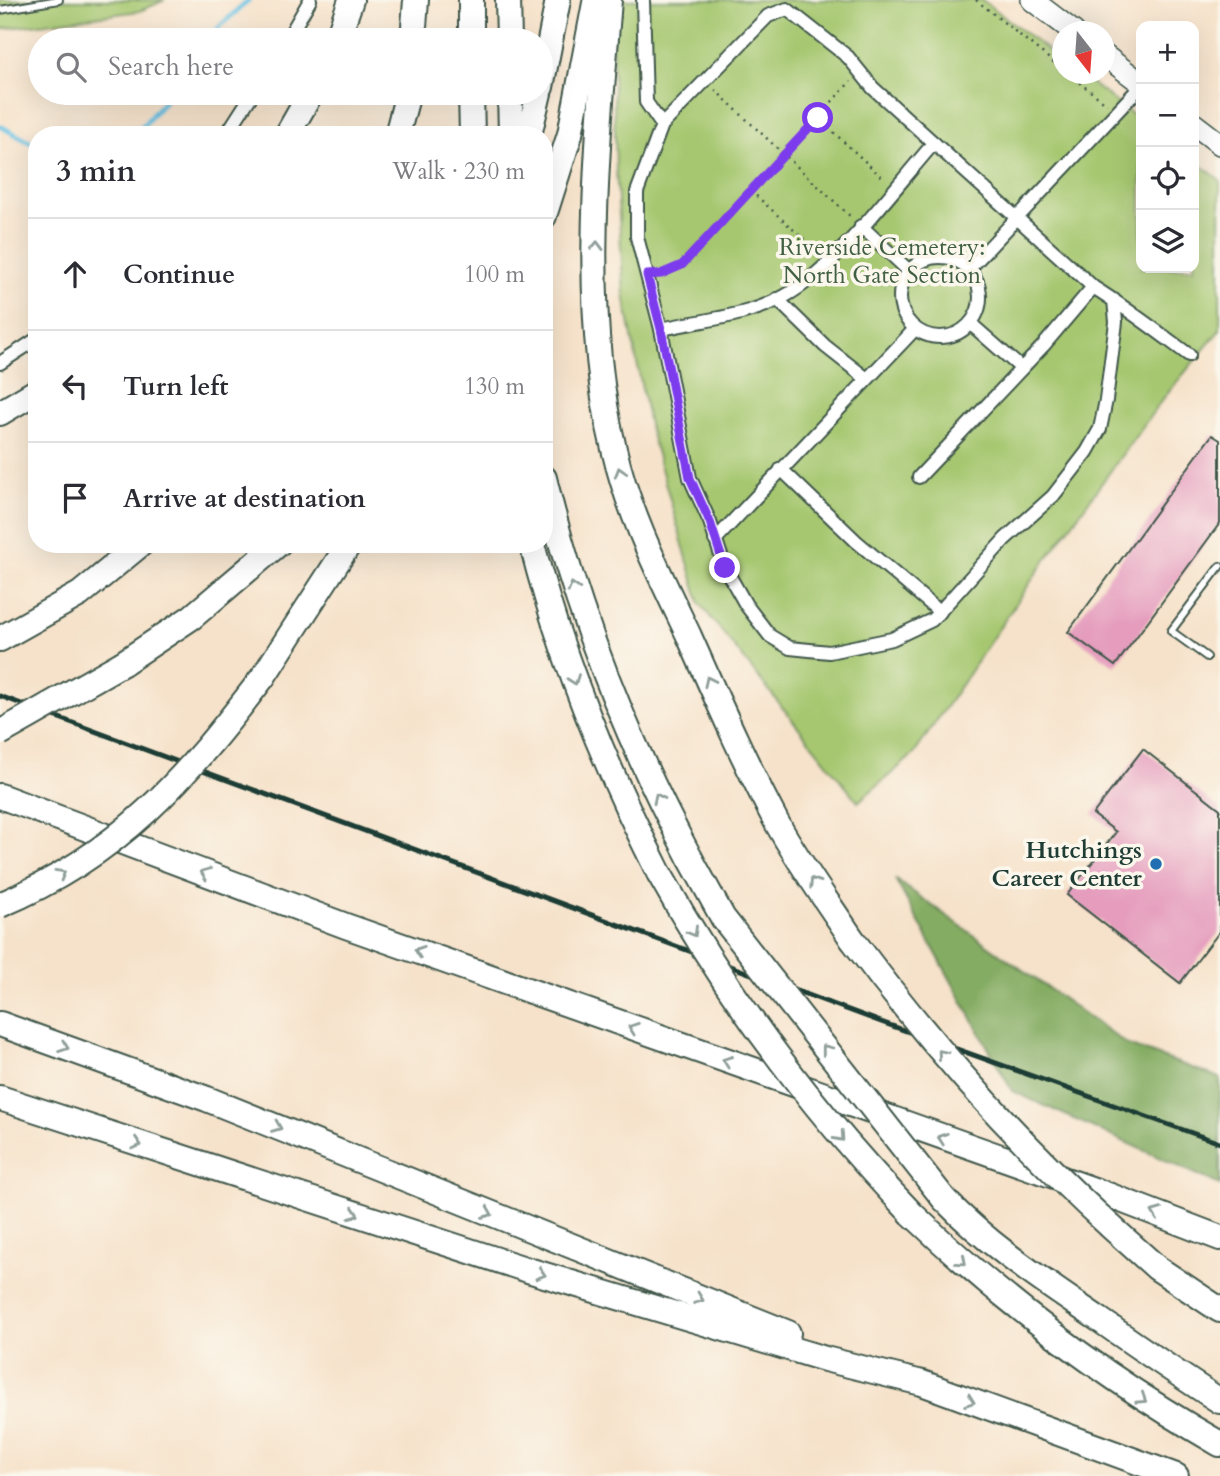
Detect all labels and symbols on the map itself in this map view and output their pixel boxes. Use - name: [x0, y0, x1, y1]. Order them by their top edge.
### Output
- north arrow: [1052, 21, 1115, 84]
- route start: [802, 102, 833, 133]
- park label: Riverside Cemetery: North Gate Section: [779, 231, 985, 292]
- one-way arrow: [589, 241, 605, 251]
- one-way arrow: [614, 466, 629, 478]
- route end: [709, 552, 740, 583]
- one-way arrow: [567, 581, 582, 593]
- one-way arrow: [565, 673, 579, 685]
- one-way arrow: [703, 676, 717, 688]
- one-way arrow: [653, 793, 667, 805]
- place label: Hutchings Career Center: [992, 834, 1142, 895]
- marker: Hutchings Career Center: [1148, 856, 1164, 872]
- one-way arrow: [200, 867, 212, 881]
- one-way arrow: [53, 869, 66, 882]
- one-way arrow: [810, 877, 823, 890]
- one-way arrow: [685, 925, 698, 938]
- one-way arrow: [413, 945, 425, 959]
- one-way arrow: [627, 1022, 640, 1036]
- one-way arrow: [58, 1039, 70, 1053]
- one-way arrow: [822, 1044, 835, 1057]
- one-way arrow: [938, 1049, 950, 1062]
- one-way arrow: [722, 1056, 734, 1070]
- one-way arrow: [270, 1119, 282, 1133]
- one-way arrow: [832, 1128, 844, 1141]
- one-way arrow: [936, 1132, 948, 1146]
- one-way arrow: [131, 1136, 143, 1151]
- one-way arrow: [481, 1205, 493, 1219]
- one-way arrow: [347, 1206, 359, 1220]
- one-way arrow: [1151, 1207, 1163, 1221]
- one-way arrow: [954, 1253, 967, 1265]
- one-way arrow: [534, 1265, 546, 1280]
- one-way arrow: [692, 1290, 704, 1304]
- one-way arrow: [1135, 1390, 1148, 1403]
- one-way arrow: [963, 1392, 975, 1406]

